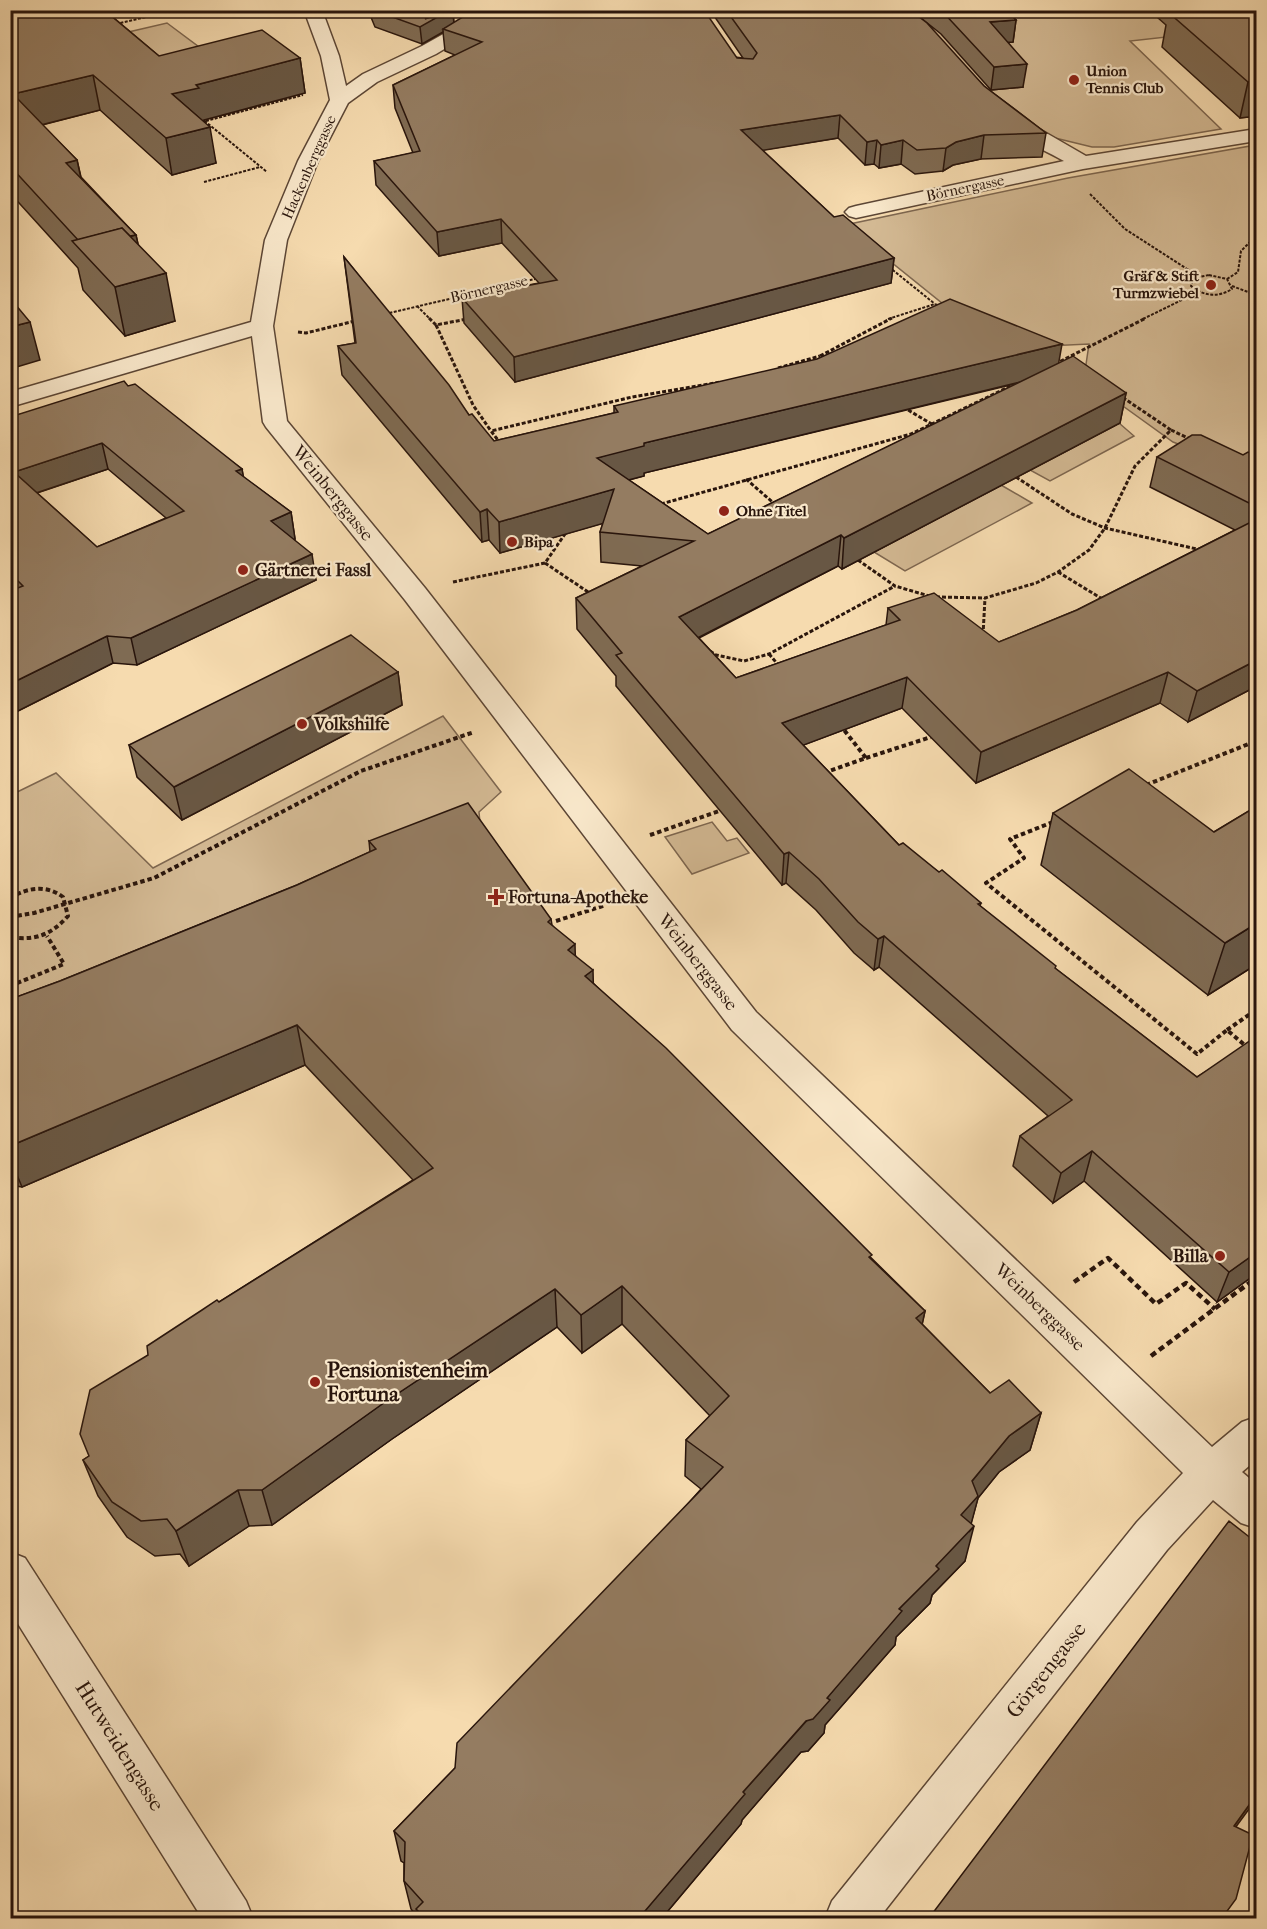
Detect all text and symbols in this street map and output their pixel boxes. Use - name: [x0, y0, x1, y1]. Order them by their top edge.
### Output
- place label: Union Tennis Club: [1085, 62, 1163, 97]
- marker: Union Tennis Club: [1067, 73, 1081, 87]
- street label: Hackenberggasse: [278, 112, 340, 222]
- street label: Börnergasse: [924, 171, 1006, 205]
- place label: Gräf & Stift Turmzwiebel: [1112, 267, 1200, 302]
- street label: Börnergasse: [448, 271, 530, 307]
- marker: Gräf & Stift Turmzwiebel: [1204, 278, 1218, 292]
- street label: Weinberggasse: [287, 441, 378, 545]
- place label: Ohne Titel: [736, 502, 807, 520]
- marker: Ohne Titel: [717, 504, 731, 518]
- place label: Bipa: [524, 533, 554, 551]
- marker: Bipa: [505, 535, 519, 549]
- place label: Gärtnerei Fassl: [255, 560, 372, 581]
- marker: Gärtnerei Fassl: [236, 563, 250, 577]
- place label: Volkshilfe: [313, 714, 389, 735]
- marker: Volkshilfe: [295, 717, 309, 731]
- place label: Fortuna-Apotheke: [507, 887, 648, 908]
- marker: Fortuna-Apotheke: [489, 890, 503, 904]
- street label: Weinberggasse: [653, 909, 742, 1015]
- place label: Billa: [1173, 1246, 1209, 1267]
- marker: Billa: [1213, 1249, 1227, 1263]
- street label: Weinberggasse: [990, 1259, 1089, 1356]
- place label: Pensionistenheim Fortuna: [326, 1358, 489, 1406]
- marker: Pensionistenheim Fortuna: [308, 1375, 322, 1389]
- street label: Görgengasse: [1001, 1617, 1091, 1723]
- street label: Hutweidengasse: [71, 1677, 169, 1815]

